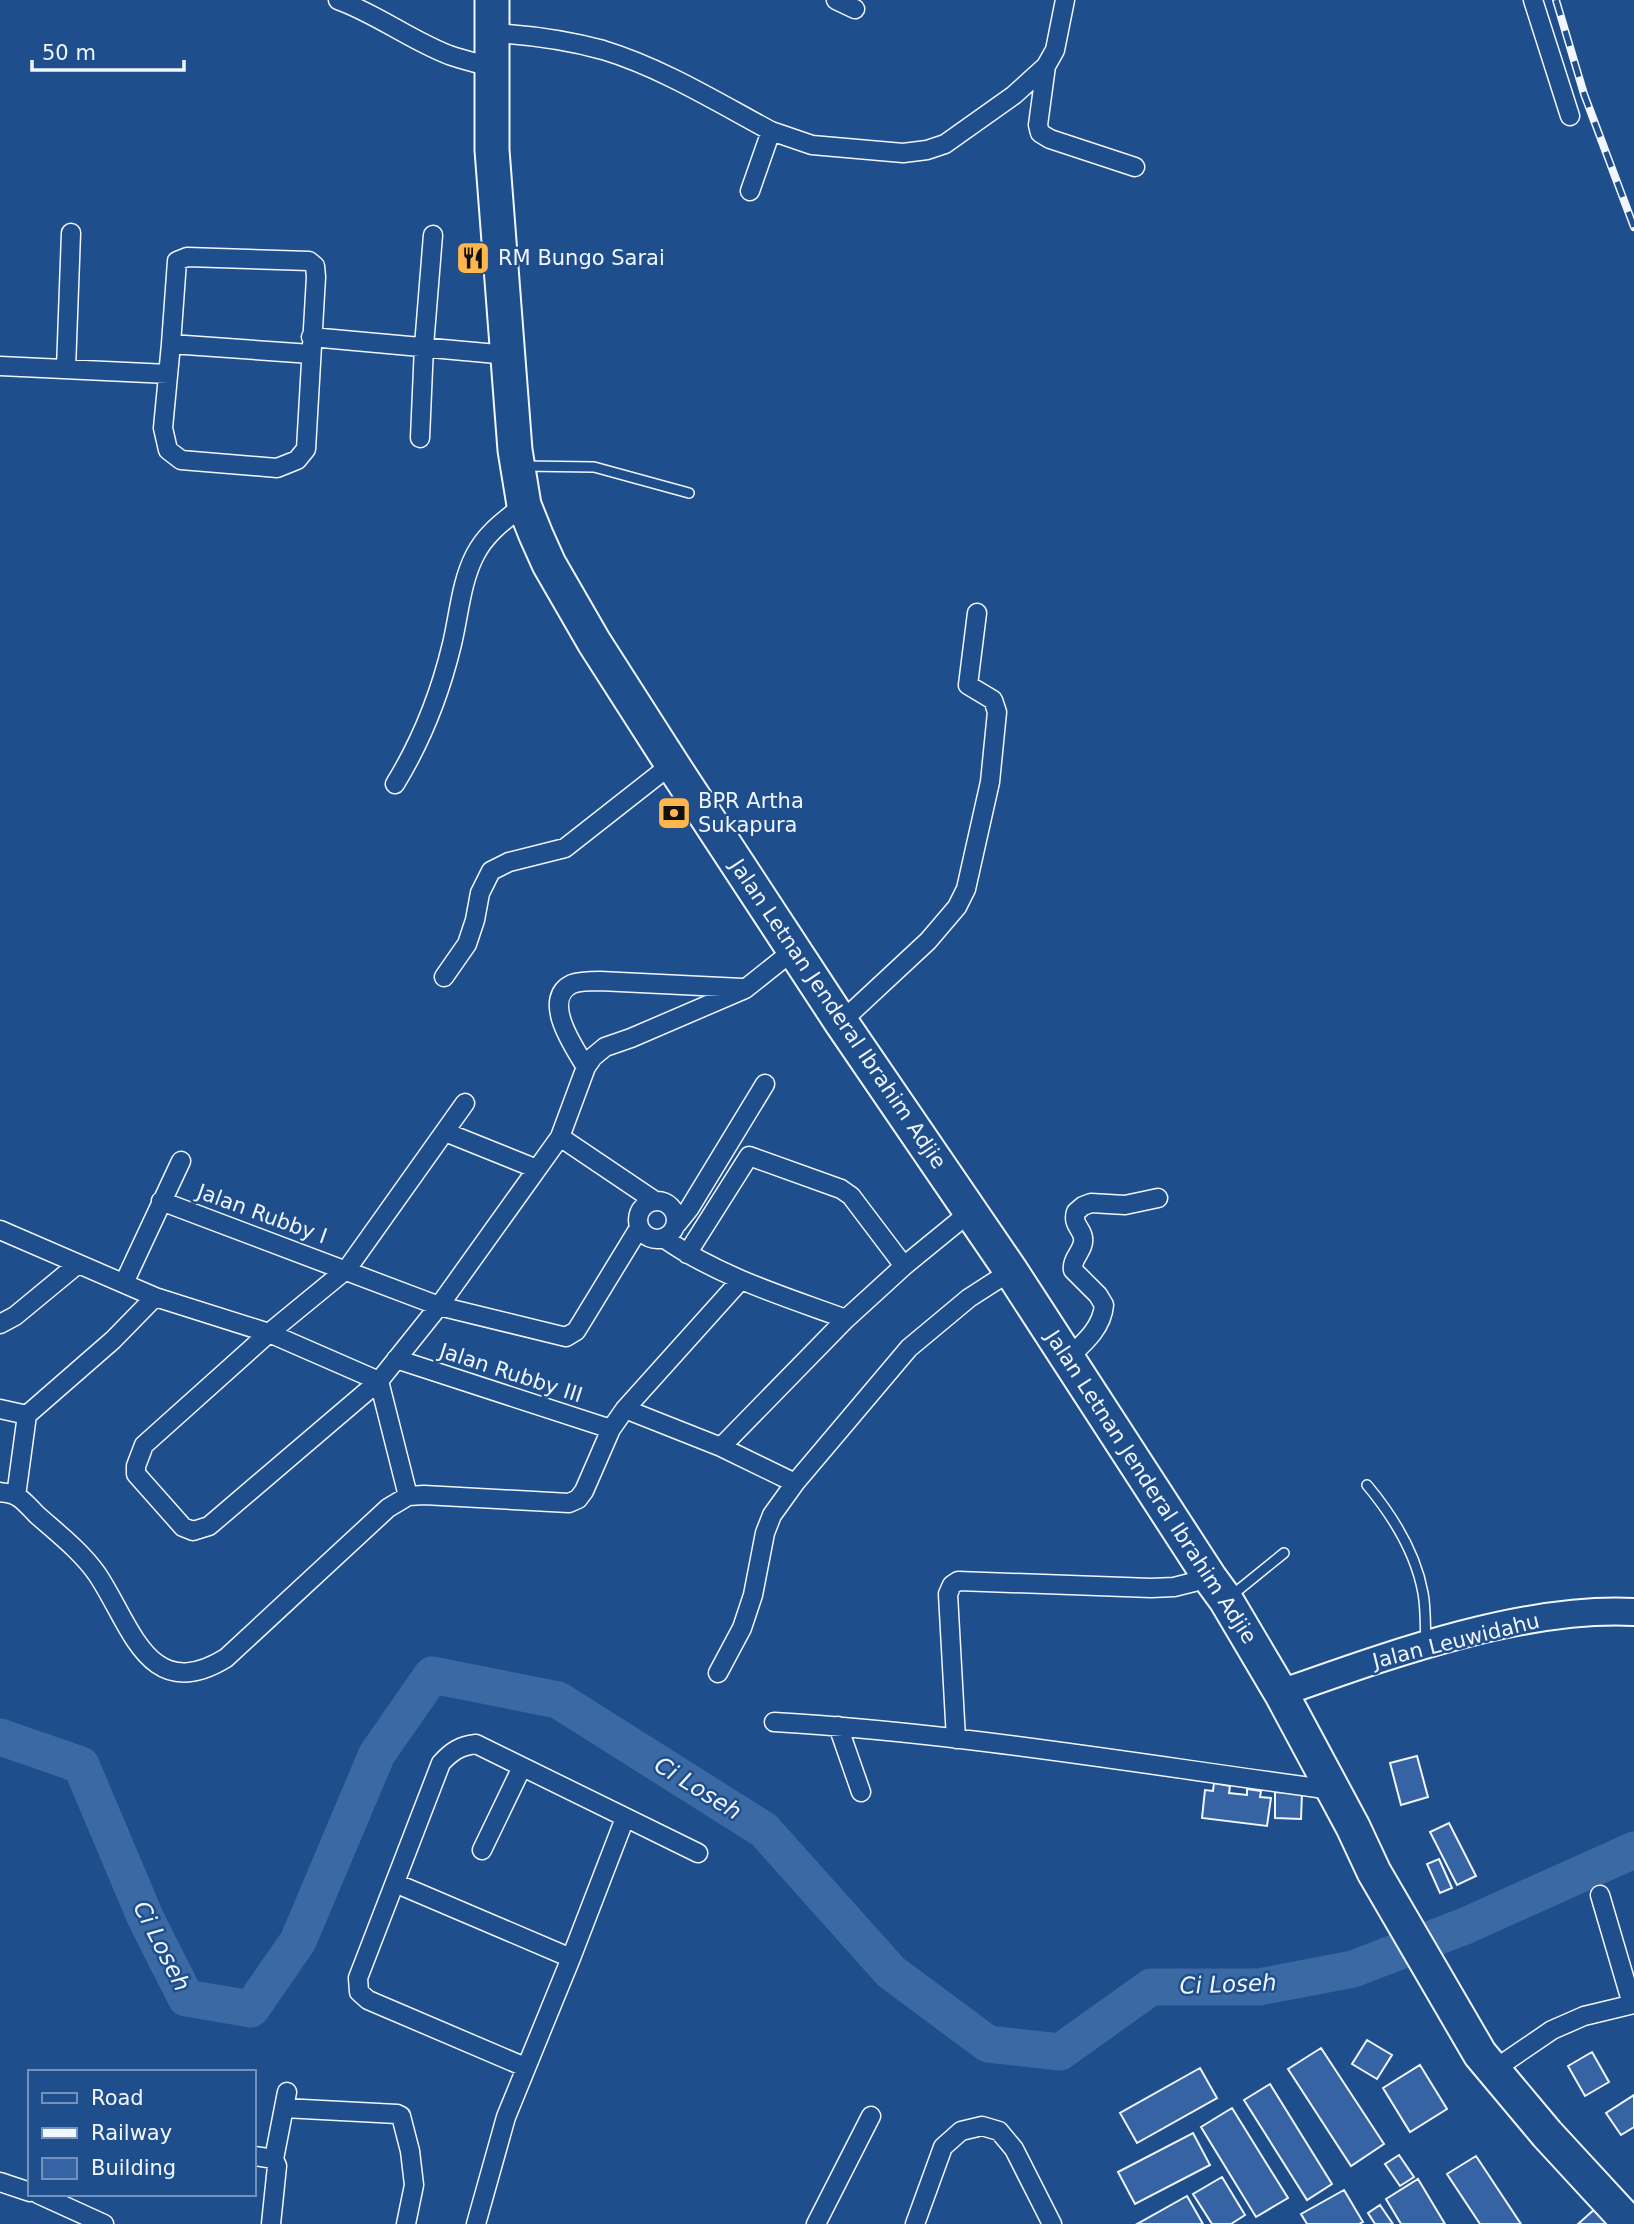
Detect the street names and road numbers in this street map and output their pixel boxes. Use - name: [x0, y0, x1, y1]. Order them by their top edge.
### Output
- street label: Jalan Letnan Jenderal Ibrahim Adjie: [724, 853, 951, 1173]
- street label: Jalan Rubby I: [192, 1179, 330, 1249]
- street label: Jalan Letnan Jenderal Ibrahim Adjie: [1040, 1324, 1261, 1648]
- street label: Jalan Rubby III: [435, 1338, 586, 1407]
- street label: Jalan Leuwidahu: [1368, 1609, 1542, 1674]

